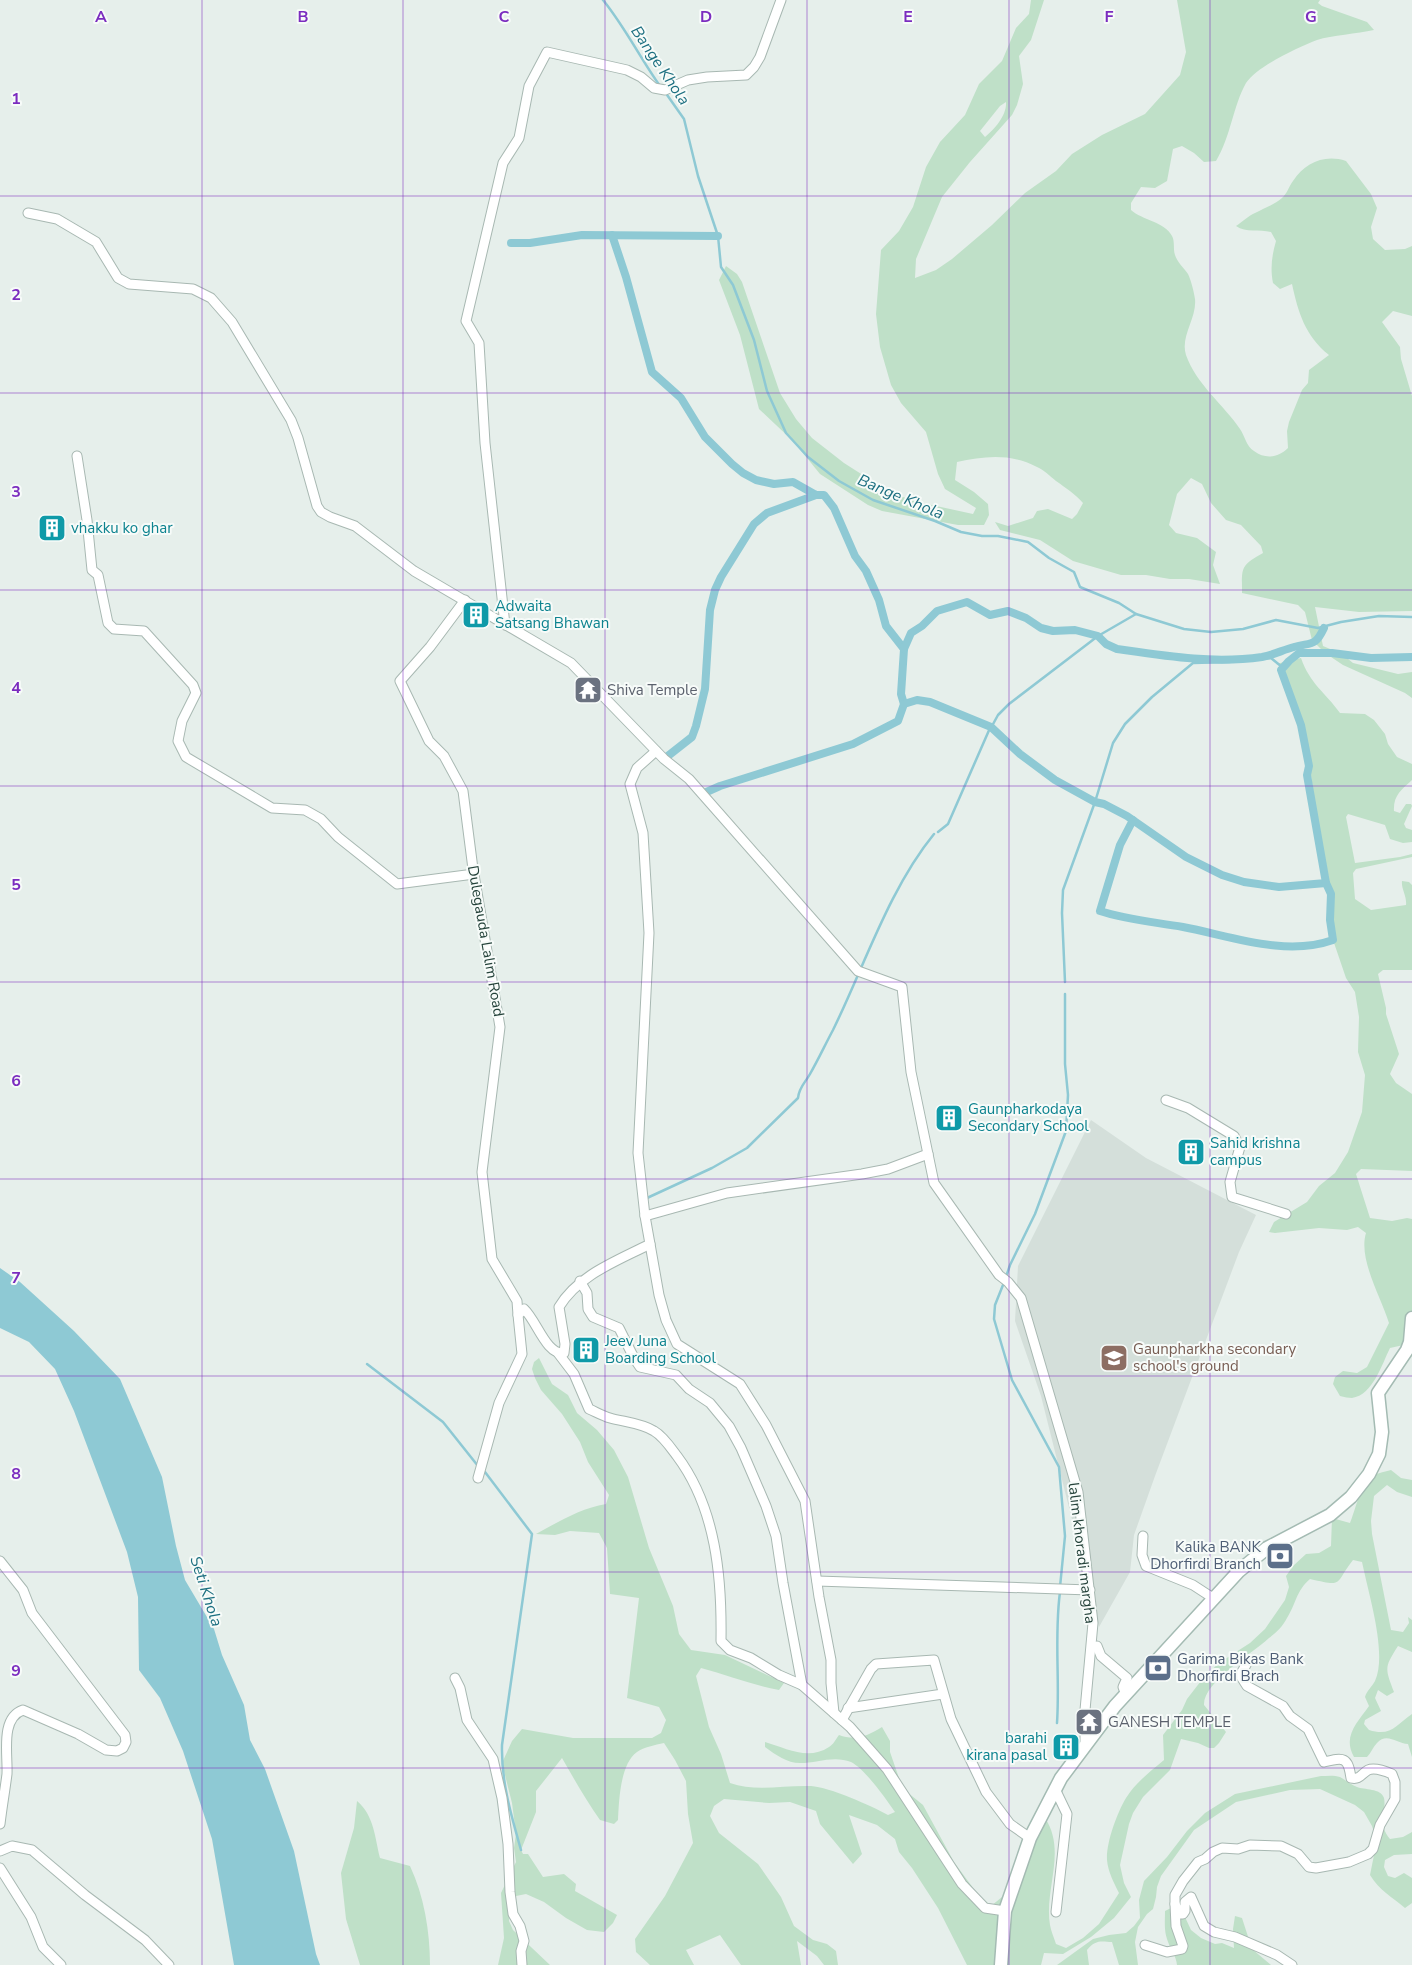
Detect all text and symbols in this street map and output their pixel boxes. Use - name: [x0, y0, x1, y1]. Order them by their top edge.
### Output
- text: A: [95, 6, 107, 28]
- text: B: [297, 6, 309, 28]
- text: C: [499, 6, 510, 28]
- text: D: [700, 6, 712, 28]
- text: E: [903, 6, 913, 28]
- text: F: [1105, 6, 1114, 28]
- text: G: [1305, 6, 1317, 28]
- water label: Bange Khola: [625, 21, 695, 110]
- text: 1: [11, 88, 21, 110]
- text: 2: [11, 284, 21, 306]
- water label: Bange Khola: [854, 469, 947, 525]
- text: 3: [11, 481, 21, 503]
- building icon: vhakku ko ghar: [37, 513, 67, 543]
- place label: vhakku ko ghar: [71, 518, 173, 538]
- place label: Adwaita Satsang Bhawan: [495, 596, 609, 633]
- building icon: Adwaita Satsang Bhawan: [461, 600, 491, 630]
- temple icon: Shiva Temple: [573, 675, 603, 705]
- text: 4: [11, 677, 21, 699]
- place label: Shiva Temple: [607, 680, 697, 700]
- street label: Dulegauda Lalim Road: [463, 864, 509, 1018]
- text: 5: [11, 874, 21, 896]
- text: 6: [11, 1070, 21, 1092]
- place label: Gaunpharkodaya Secondary School: [968, 1099, 1089, 1136]
- building icon: Gaunpharkodaya Secondary School: [934, 1103, 964, 1133]
- place label: Sahid krishna campus: [1210, 1133, 1300, 1170]
- building icon: Sahid krishna campus: [1176, 1137, 1206, 1167]
- text: 7: [11, 1267, 21, 1289]
- place label: Jeev Juna Boarding School: [604, 1331, 716, 1368]
- building icon: Jeev Juna Boarding School: [571, 1335, 601, 1365]
- place label: Gaunpharkha secondary school's ground: [1133, 1339, 1297, 1376]
- school or university icon: Gaunpharkha secondary school's ground: [1099, 1343, 1129, 1373]
- text: 8: [11, 1463, 21, 1485]
- street label: lalim khoradi margha: [1063, 1481, 1101, 1625]
- place label: Kalika BANK Dhorfirdi Branch: [1150, 1537, 1262, 1574]
- bank icon: Kalika BANK Dhorfirdi Branch: [1265, 1541, 1295, 1571]
- water label: Seti Khola: [184, 1553, 228, 1629]
- place label: Garima Bikas Bank Dhorfirdi Brach: [1177, 1649, 1304, 1686]
- bank icon: Garima Bikas Bank Dhorfirdi Brach: [1143, 1653, 1173, 1683]
- text: 9: [11, 1660, 21, 1682]
- temple icon: GANESH TEMPLE: [1074, 1707, 1104, 1737]
- place label: GANESH TEMPLE: [1108, 1712, 1231, 1732]
- place label: barahi kirana pasal: [966, 1728, 1048, 1765]
- building icon: barahi kirana pasal: [1051, 1732, 1081, 1762]

